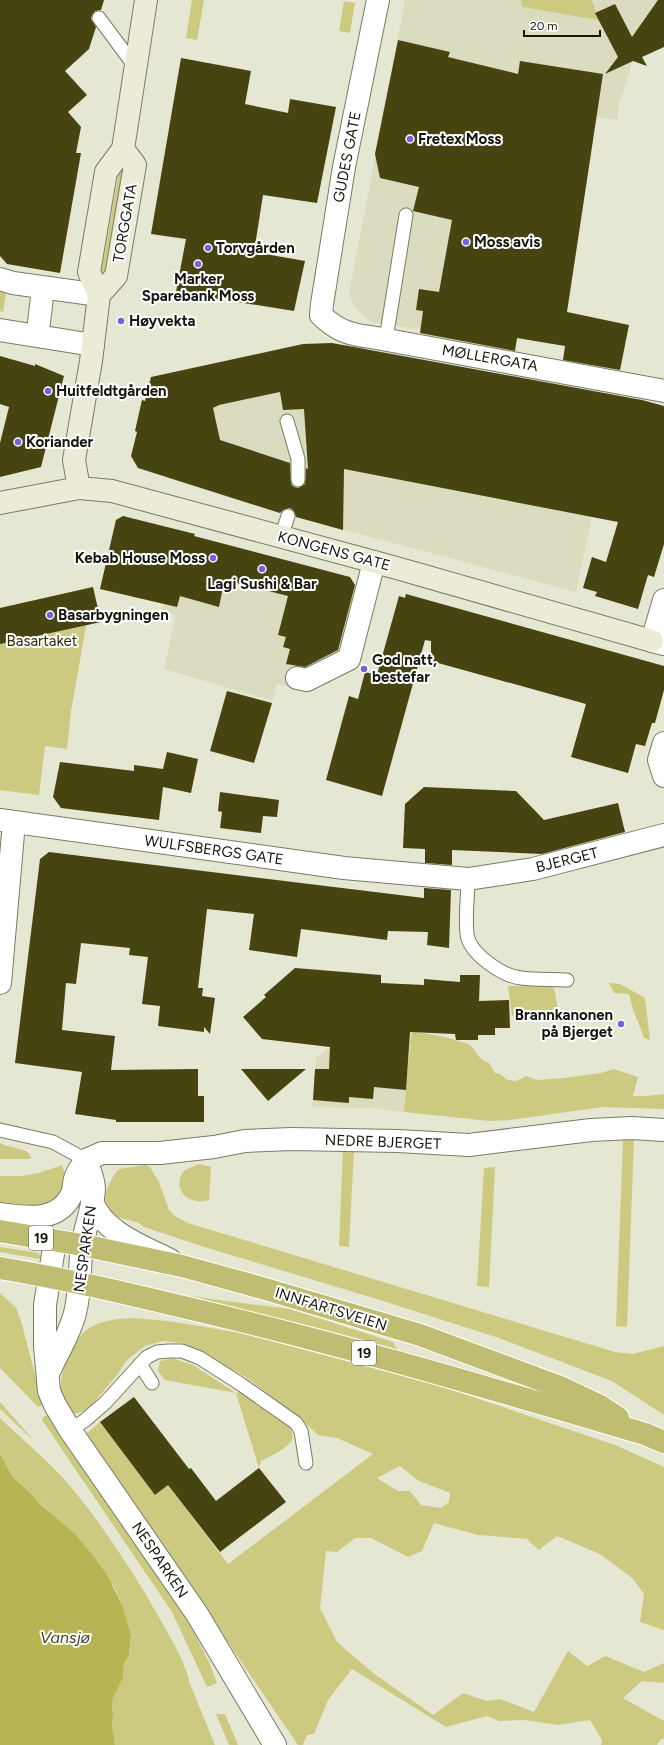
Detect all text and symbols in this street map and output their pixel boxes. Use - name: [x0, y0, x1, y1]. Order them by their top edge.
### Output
- scale bar: [524, 12, 600, 38]
- text: 20 m: [530, 19, 558, 33]
- street label: GUDES GATE: [329, 110, 365, 204]
- place label: Fretex Moss: [418, 130, 501, 148]
- marker: Fretex Moss: [405, 134, 415, 144]
- street label: TORGGATA: [109, 182, 141, 264]
- place label: Moss avis: [474, 233, 540, 251]
- marker: Moss avis: [461, 237, 471, 247]
- place label: Torvgården: [216, 239, 295, 257]
- marker: Torvgården: [203, 243, 213, 253]
- marker: Marker Sparebank Moss: [193, 259, 203, 269]
- place label: Marker Sparebank Moss: [142, 270, 254, 305]
- place label: Høyvekta: [129, 312, 196, 330]
- marker: Høyvekta: [116, 316, 126, 326]
- street label: MØLLERGATA: [441, 341, 539, 375]
- place label: Huitfeldtgården: [56, 382, 167, 400]
- marker: Huitfeldtgården: [43, 386, 53, 396]
- place label: Koriander: [26, 433, 94, 451]
- marker: Koriander: [13, 437, 23, 447]
- street label: KONGENS GATE: [276, 527, 392, 575]
- place label: Kebab House Moss: [75, 549, 205, 567]
- marker: Kebab House Moss: [208, 553, 218, 563]
- marker: Lagi Sushi & Bar: [257, 564, 267, 574]
- place label: Lagi Sushi & Bar: [207, 575, 317, 593]
- place label: Basarbygningen: [58, 606, 169, 624]
- marker: Basarbygningen: [45, 610, 55, 620]
- park label: Basartaket: [7, 632, 78, 650]
- place label: God natt, bestefar: [372, 651, 437, 686]
- marker: God natt, bestefar: [359, 664, 369, 674]
- street label: WULFSBERGS GATE: [143, 831, 285, 869]
- street label: BJERGET: [534, 843, 601, 876]
- place label: Brannkanonen på Bjerget: [515, 1006, 613, 1041]
- marker: Brannkanonen på Bjerget: [616, 1019, 626, 1029]
- street label: NEDRE BJERGET: [324, 1131, 442, 1153]
- street label: NESPARKEN: [70, 1204, 100, 1294]
- road number: 19: [29, 1226, 53, 1250]
- street label: INNFARTSVEIEN: [273, 1283, 389, 1335]
- road number: 19: [352, 1341, 376, 1365]
- street label: NESPARKEN: [128, 1519, 192, 1601]
- water label: Vansjø: [40, 1628, 91, 1647]

